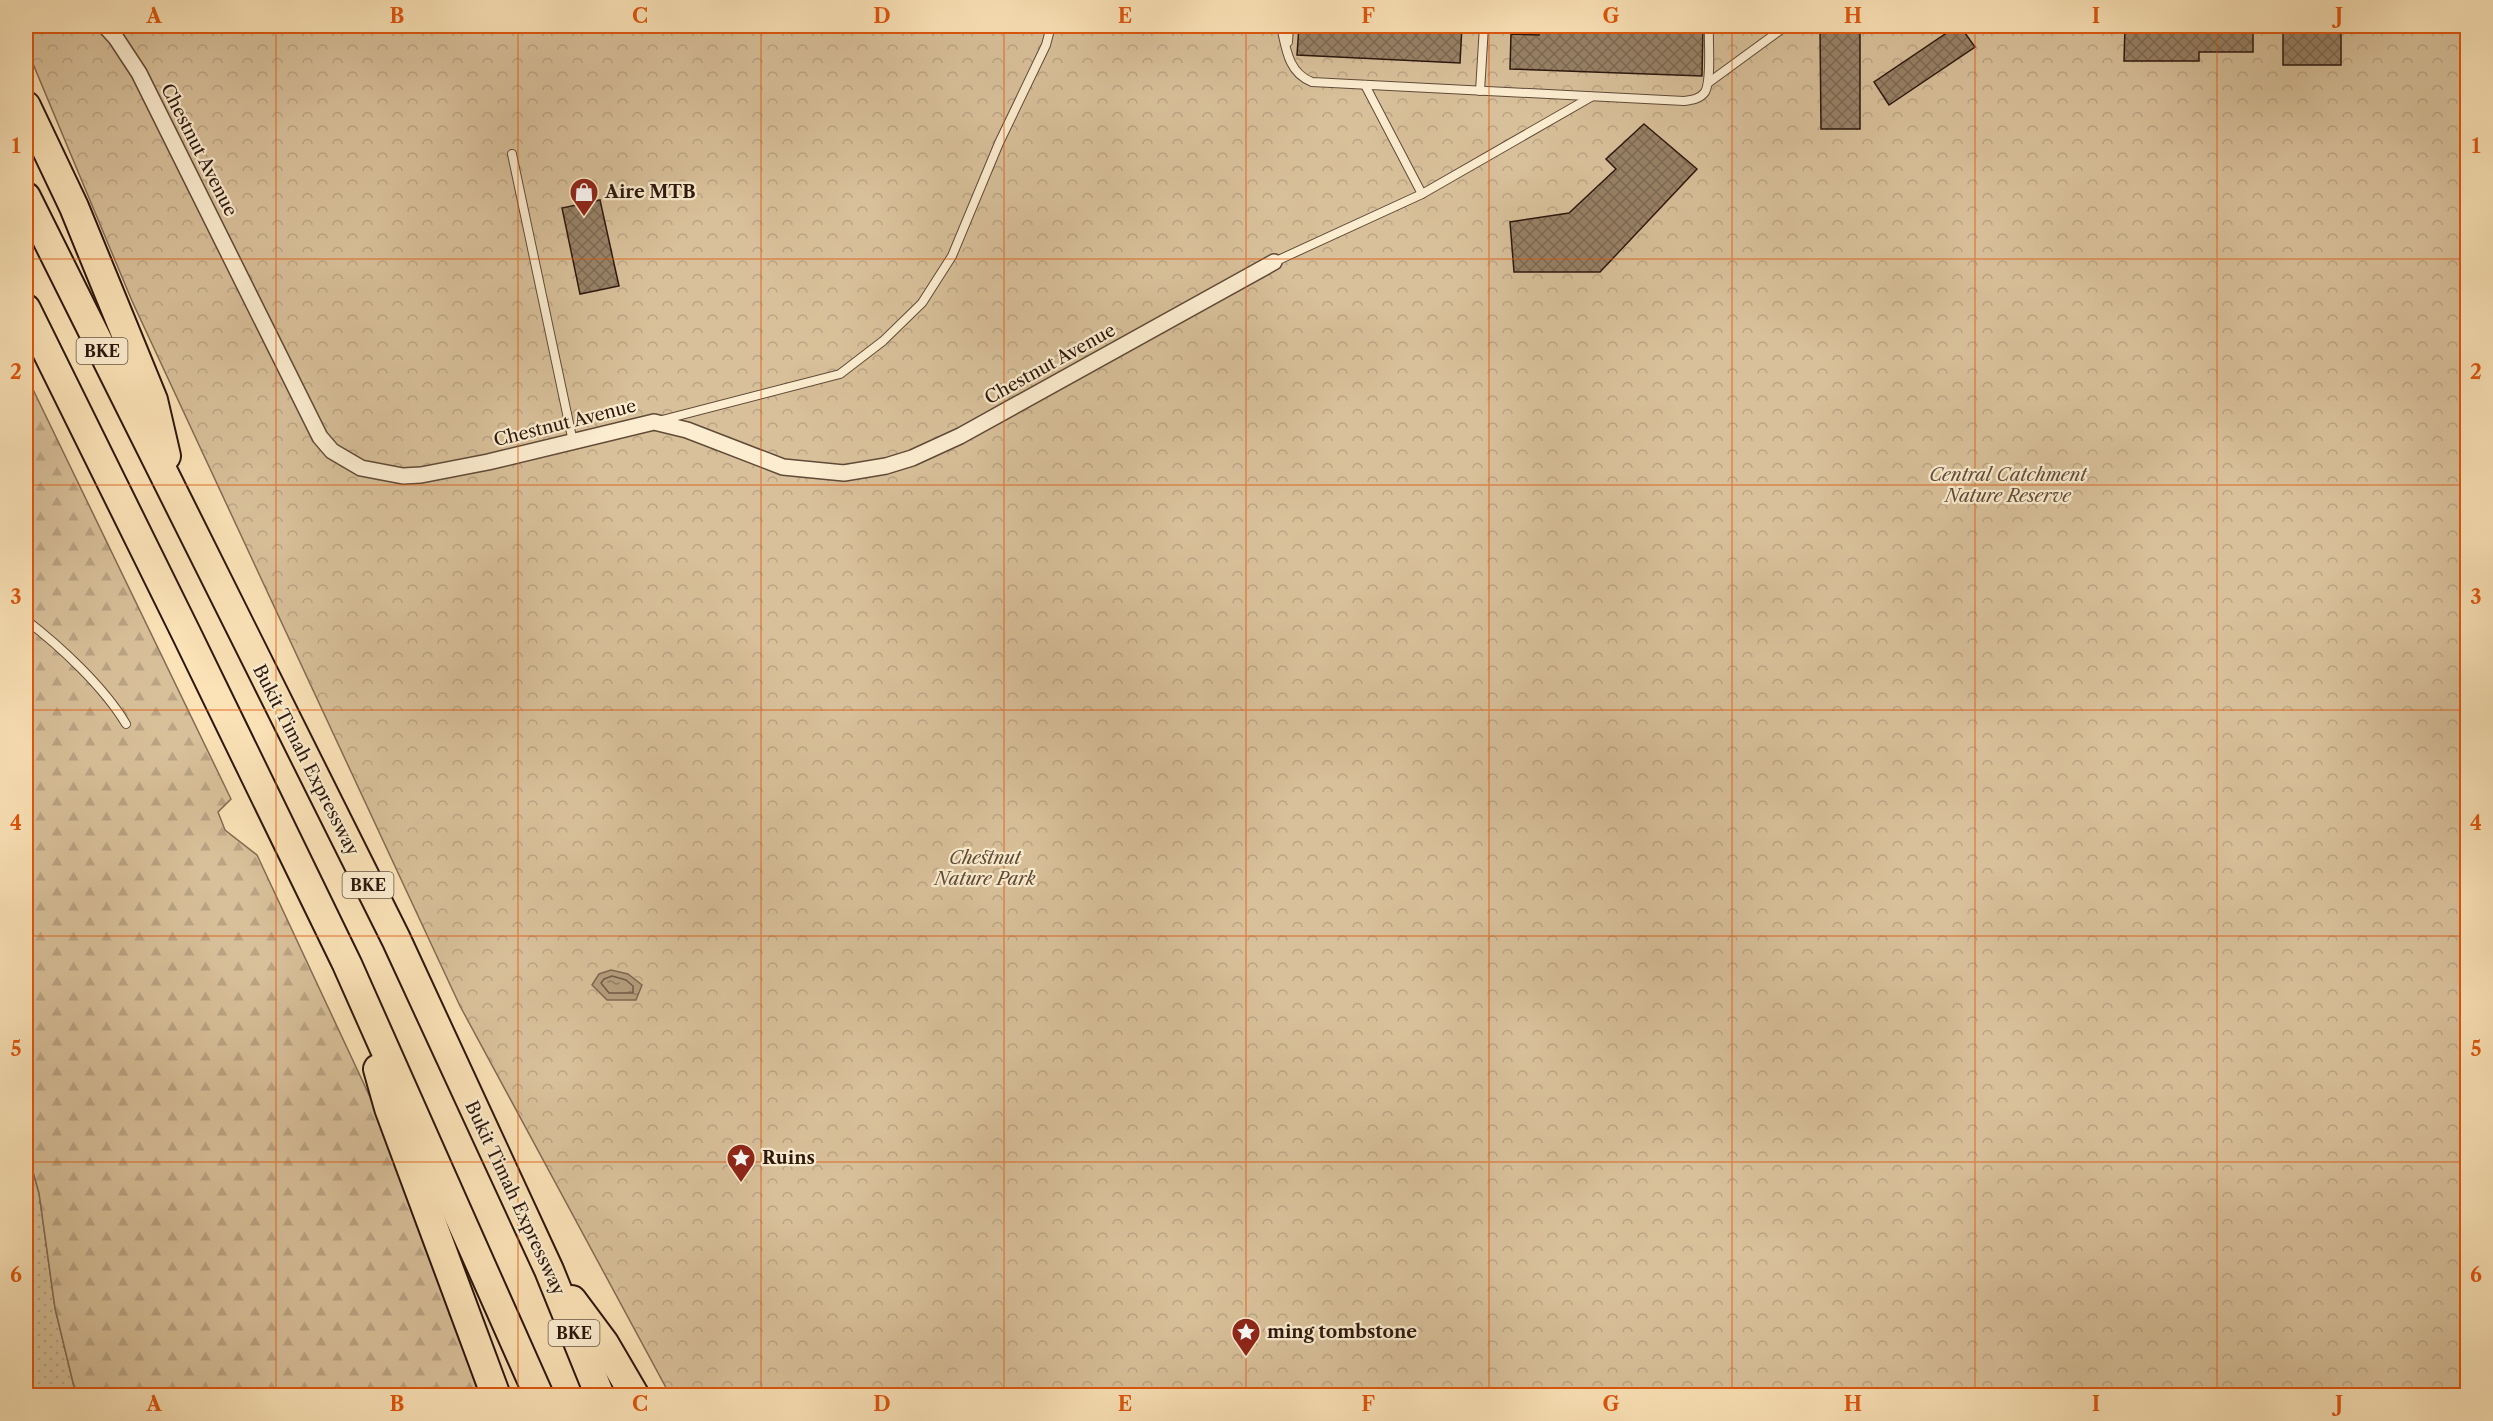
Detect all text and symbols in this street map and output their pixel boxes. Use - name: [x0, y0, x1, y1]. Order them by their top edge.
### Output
- text: A: [145, 4, 162, 28]
- text: B: [390, 4, 405, 28]
- text: C: [632, 4, 648, 28]
- text: D: [873, 4, 891, 28]
- text: E: [1118, 4, 1132, 28]
- text: F: [1361, 4, 1375, 28]
- text: G: [1603, 4, 1620, 28]
- text: H: [1844, 4, 1862, 28]
- text: I: [2092, 4, 2100, 28]
- text: J: [2331, 4, 2343, 28]
- street label: Chestnut Avenue: [156, 80, 242, 220]
- text: 1: [12, 134, 21, 158]
- text: 1: [2472, 134, 2481, 158]
- shop icon: Aire MTB: [568, 176, 600, 218]
- place label: Aire MTB: [604, 181, 696, 203]
- street label: Chestnut Avenue: [981, 319, 1119, 409]
- road number: BKE: [76, 338, 128, 364]
- text: 2: [10, 360, 22, 384]
- text: 2: [2470, 360, 2482, 384]
- street label: Chestnut Avenue: [491, 395, 639, 451]
- park label: Central Catchment Nature Reserve: [1929, 464, 2088, 507]
- text: 3: [10, 585, 22, 609]
- text: 3: [2470, 585, 2482, 609]
- street label: Bukit Timah Expressway: [248, 661, 364, 860]
- text: 4: [10, 811, 22, 835]
- text: 4: [2470, 811, 2482, 835]
- park label: Chestnut Nature Park: [933, 847, 1036, 890]
- road number: BKE: [342, 872, 394, 898]
- text: 5: [10, 1037, 22, 1061]
- text: 5: [2470, 1037, 2482, 1061]
- street label: Bukit Timah Expressway: [460, 1097, 570, 1299]
- place icon: Ruins: [725, 1142, 757, 1184]
- place label: Ruins: [762, 1147, 815, 1169]
- text: 6: [10, 1263, 22, 1287]
- text: 6: [2470, 1263, 2482, 1287]
- place icon: ming tombstone: [1230, 1316, 1262, 1358]
- road number: BKE: [548, 1320, 600, 1346]
- place label: ming tombstone: [1267, 1321, 1417, 1343]
- text: A: [145, 1392, 162, 1416]
- text: B: [390, 1392, 405, 1416]
- text: C: [632, 1392, 648, 1416]
- text: D: [873, 1392, 891, 1416]
- text: E: [1118, 1392, 1132, 1416]
- text: F: [1361, 1392, 1375, 1416]
- text: G: [1603, 1392, 1620, 1416]
- text: H: [1844, 1392, 1862, 1416]
- text: I: [2092, 1392, 2100, 1416]
- text: J: [2331, 1392, 2343, 1416]

